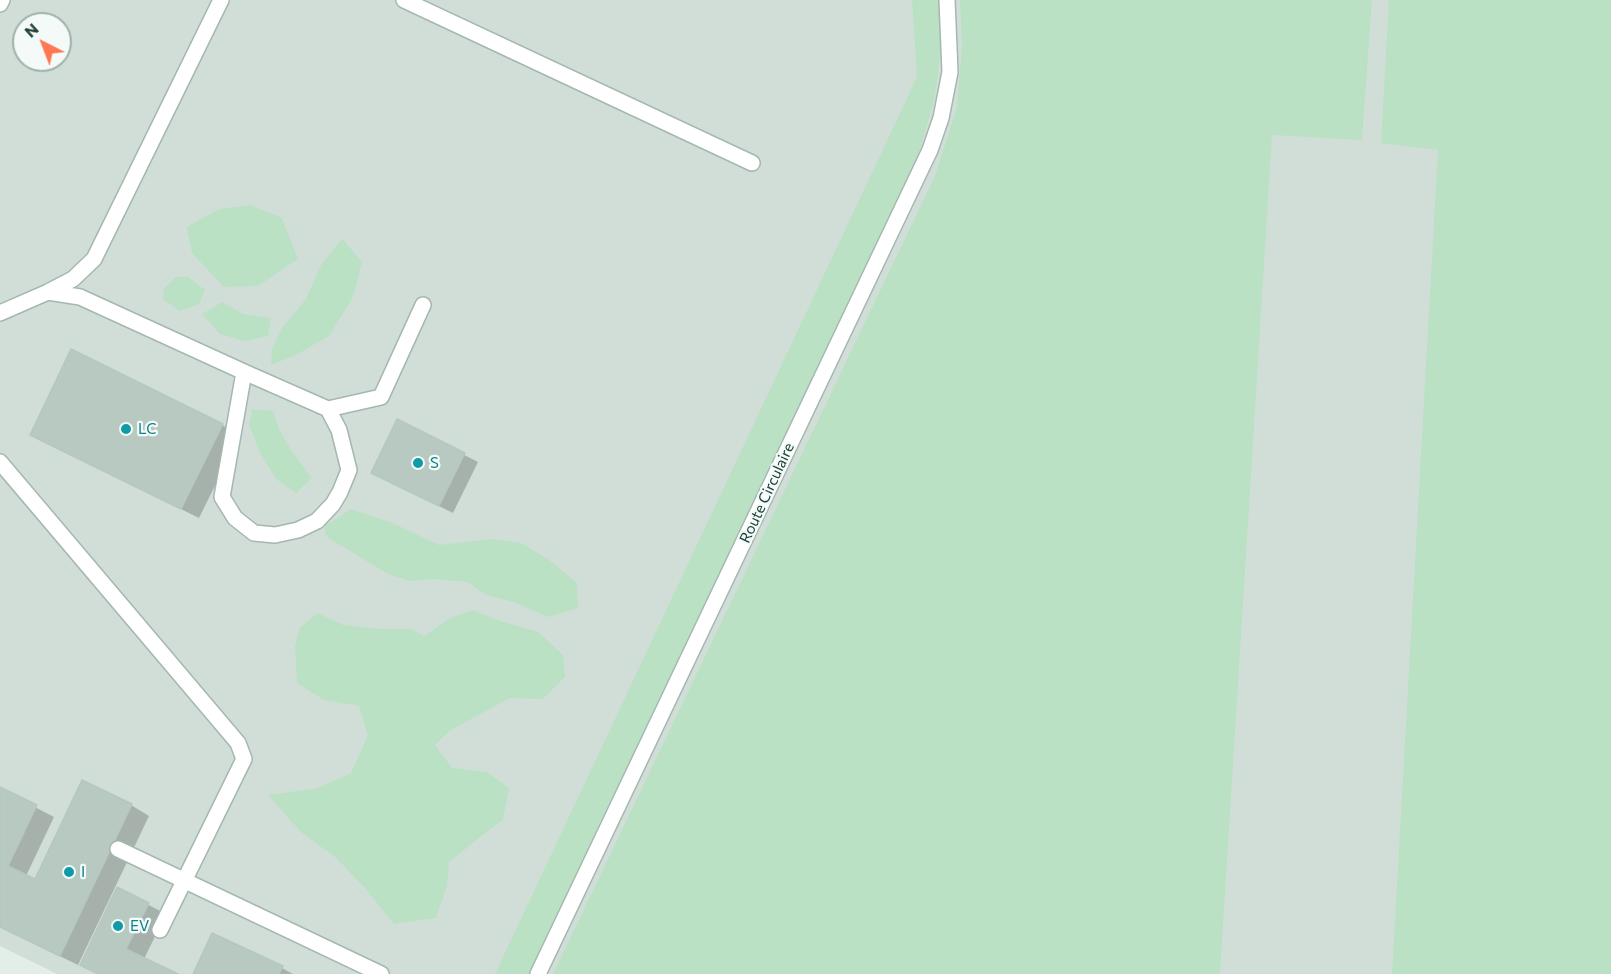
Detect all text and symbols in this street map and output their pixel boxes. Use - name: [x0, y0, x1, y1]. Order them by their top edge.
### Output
- north arrow: [12, 12, 72, 72]
- text: N: [20, 19, 42, 41]
- place label: LC: [138, 420, 157, 438]
- marker: LC: [119, 422, 133, 436]
- street label: Route Circulaire: [736, 440, 798, 546]
- place label: S: [430, 454, 439, 472]
- marker: S: [411, 456, 425, 470]
- place label: I: [81, 863, 85, 881]
- marker: I: [62, 865, 76, 879]
- place label: EV: [130, 917, 149, 935]
- marker: EV: [111, 919, 125, 933]

